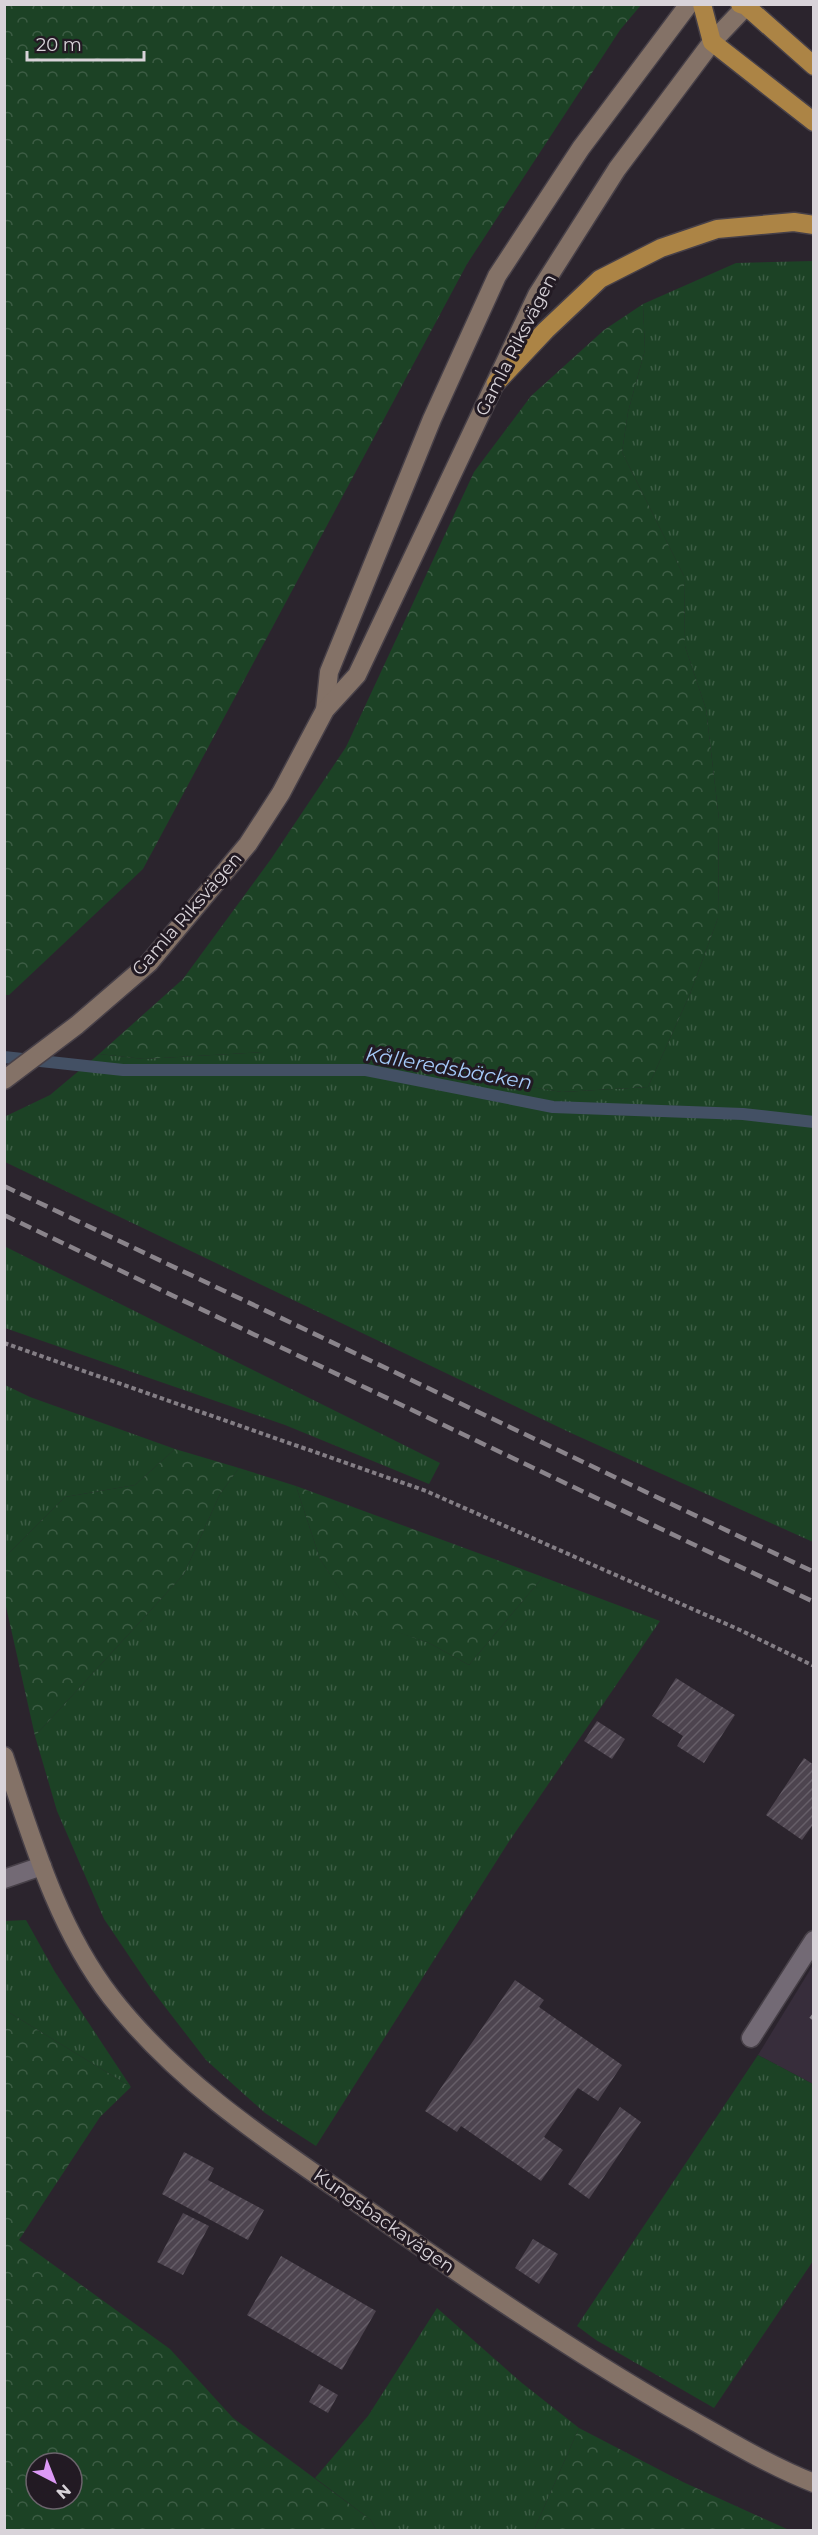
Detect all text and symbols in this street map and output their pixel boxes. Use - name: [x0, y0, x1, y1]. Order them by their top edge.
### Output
- scale bar: [27, 24, 144, 62]
- text: 20 m: [36, 34, 82, 56]
- street label: Gamla Riksvägen: [471, 270, 561, 420]
- street label: Gamla Riksvägen: [127, 848, 247, 980]
- water label: Kålleredsbäcken: [364, 1042, 534, 1094]
- street label: Kungsbackavägen: [309, 2164, 459, 2278]
- north arrow: [24, 2451, 84, 2511]
- text: N: [53, 2480, 75, 2503]

